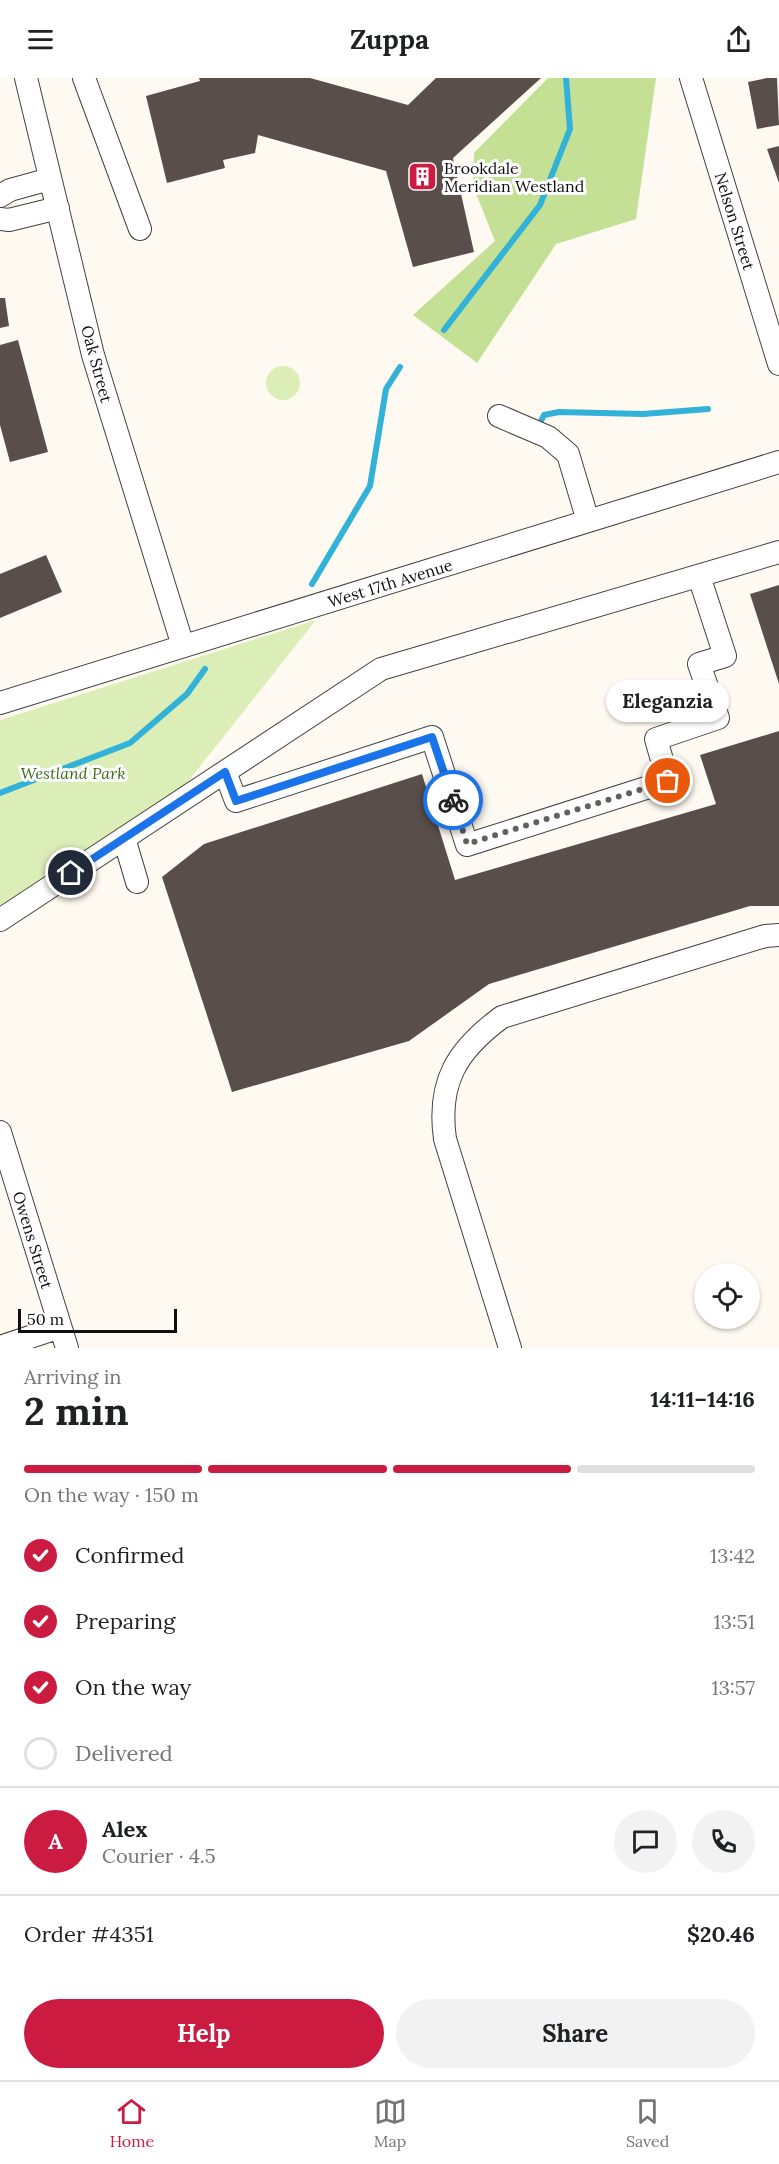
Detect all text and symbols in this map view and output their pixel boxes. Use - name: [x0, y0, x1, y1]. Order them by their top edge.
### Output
- text: Zuppa: [350, 22, 429, 56]
- icon: menu: [24, 23, 57, 56]
- icon: share: [722, 23, 755, 56]
- place label: Brookdale Meridian Westland: [444, 158, 585, 196]
- building icon: Brookdale Meridian Westland: [407, 161, 439, 193]
- street label: Nelson Street: [711, 170, 760, 273]
- street label: Oak Street: [77, 323, 117, 406]
- street label: West 17th Avenue: [325, 554, 455, 611]
- callout: Eleganzia: [606, 679, 730, 721]
- text: Eleganzia: [622, 688, 713, 713]
- pin: [642, 755, 693, 806]
- park label: Westland Park: [21, 763, 125, 783]
- icon: bag: [651, 764, 684, 797]
- courier: [423, 770, 483, 830]
- icon: bike: [437, 784, 470, 817]
- pin: [45, 847, 96, 898]
- icon: home: [54, 856, 87, 889]
- street label: Owens Street: [9, 1189, 58, 1292]
- map controls: [694, 1263, 760, 1329]
- button: locate: [694, 1263, 760, 1329]
- scale bar: [18, 1306, 177, 1334]
- text: 50 m: [27, 1309, 64, 1329]
- text: Arriving in: [24, 1364, 121, 1389]
- text: 14:11–14:16: [650, 1385, 755, 1413]
- text: 2 min: [24, 1386, 129, 1436]
- text: On the way · 150 m: [24, 1482, 199, 1507]
- icon: check: [24, 1539, 57, 1572]
- text: Confirmed: [75, 1541, 184, 1569]
- text: 13:42: [710, 1543, 755, 1568]
- icon: check: [24, 1605, 57, 1638]
- text: Preparing: [75, 1607, 175, 1635]
- text: 13:51: [713, 1609, 755, 1634]
- icon: check: [24, 1671, 57, 1704]
- text: On the way: [75, 1673, 191, 1701]
- text: 13:57: [711, 1675, 755, 1700]
- text: Delivered: [75, 1739, 173, 1767]
- button: chat: [614, 1810, 677, 1873]
- button: phone: [692, 1810, 755, 1873]
- text: Alex: [102, 1815, 147, 1843]
- text: A: [48, 1827, 63, 1855]
- text: Courier · 4.5: [102, 1843, 216, 1868]
- text: Order #4351: [24, 1920, 154, 1948]
- text: $20.46: [687, 1920, 755, 1948]
- button: Help: [24, 1999, 384, 2068]
- button: Share: [396, 1999, 755, 2068]
- tab: Home: [110, 2095, 154, 2151]
- tab: Map: [374, 2095, 407, 2151]
- tab: Saved: [626, 2095, 669, 2151]

